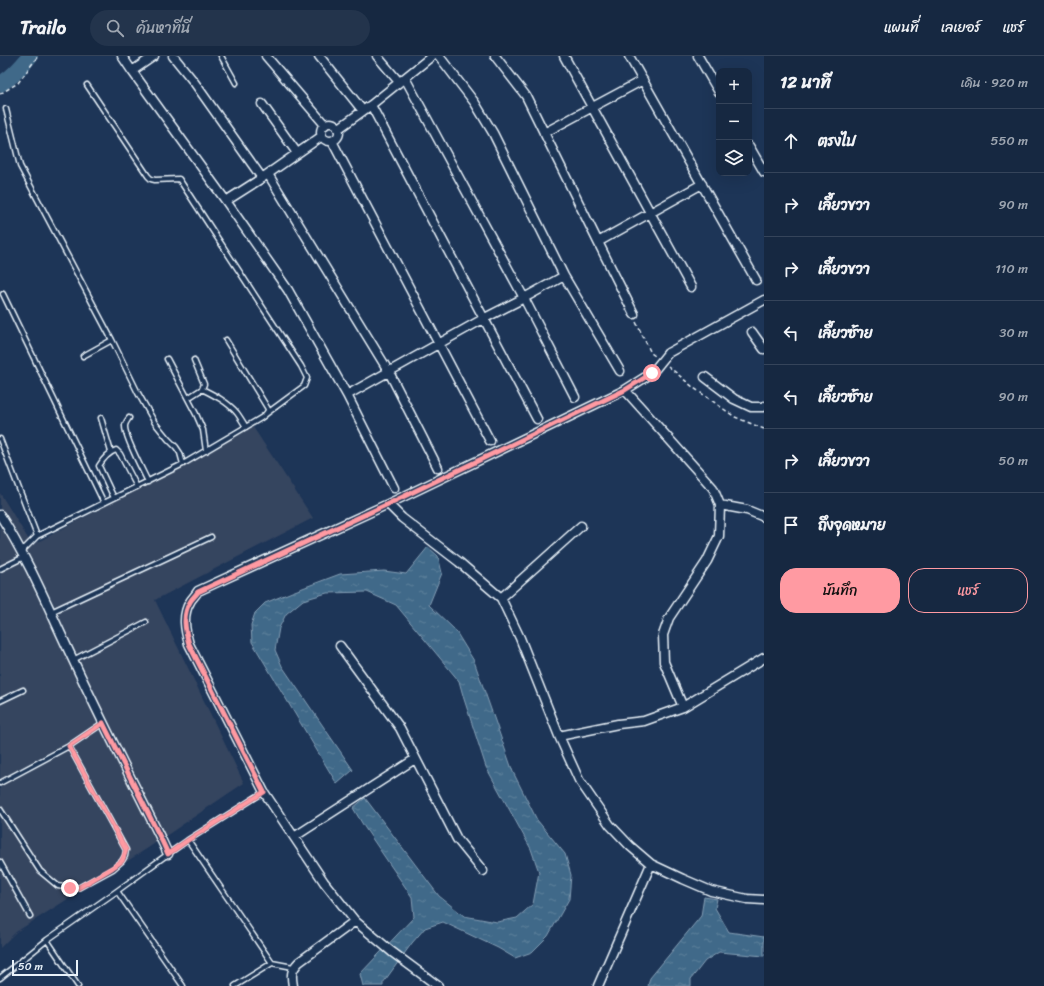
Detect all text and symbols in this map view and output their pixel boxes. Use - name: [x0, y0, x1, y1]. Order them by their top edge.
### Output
- search box: [90, 10, 370, 46]
- text: Trailo: [20, 11, 66, 44]
- text: ค้นหาที่นี่: [136, 15, 190, 41]
- text: แผนที่: [884, 15, 919, 40]
- text: เลเยอร์: [941, 15, 980, 40]
- text: แชร์: [1002, 15, 1024, 40]
- icon: search: [104, 17, 126, 39]
- text: 12 นาที: [780, 67, 831, 97]
- map controls: [716, 68, 752, 176]
- button: +: [716, 68, 752, 104]
- text: เดิน · 920 m: [961, 71, 1028, 94]
- button: −: [716, 104, 752, 140]
- text: ตรงไป: [818, 128, 856, 154]
- text: 550 m: [991, 129, 1028, 152]
- icon: ahead: [780, 130, 802, 152]
- button: layers: [716, 140, 752, 176]
- text: เลี้ยวขวา: [818, 192, 870, 218]
- text: 90 m: [998, 193, 1028, 216]
- icon: right: [780, 194, 802, 216]
- text: เลี้ยวขวา: [818, 256, 870, 282]
- text: 110 m: [995, 257, 1028, 280]
- icon: right: [780, 258, 802, 280]
- text: เลี้ยวซ้าย: [818, 320, 873, 346]
- text: 30 m: [999, 321, 1028, 344]
- icon: left: [780, 322, 802, 344]
- route start: [643, 364, 661, 382]
- text: เลี้ยวซ้าย: [818, 384, 873, 410]
- text: 90 m: [998, 385, 1028, 408]
- icon: left: [780, 386, 802, 408]
- text: เลี้ยวขวา: [818, 448, 870, 474]
- text: 50 m: [998, 449, 1028, 472]
- icon: right: [780, 450, 802, 472]
- text: ถึงจุดหมาย: [818, 512, 886, 538]
- icon: arrive: [780, 514, 802, 536]
- button: บันทึก: [780, 568, 900, 613]
- button: แชร์: [908, 568, 1028, 613]
- route end: [61, 879, 79, 897]
- text: 50 m: [18, 957, 43, 976]
- scale bar: [12, 958, 78, 977]

